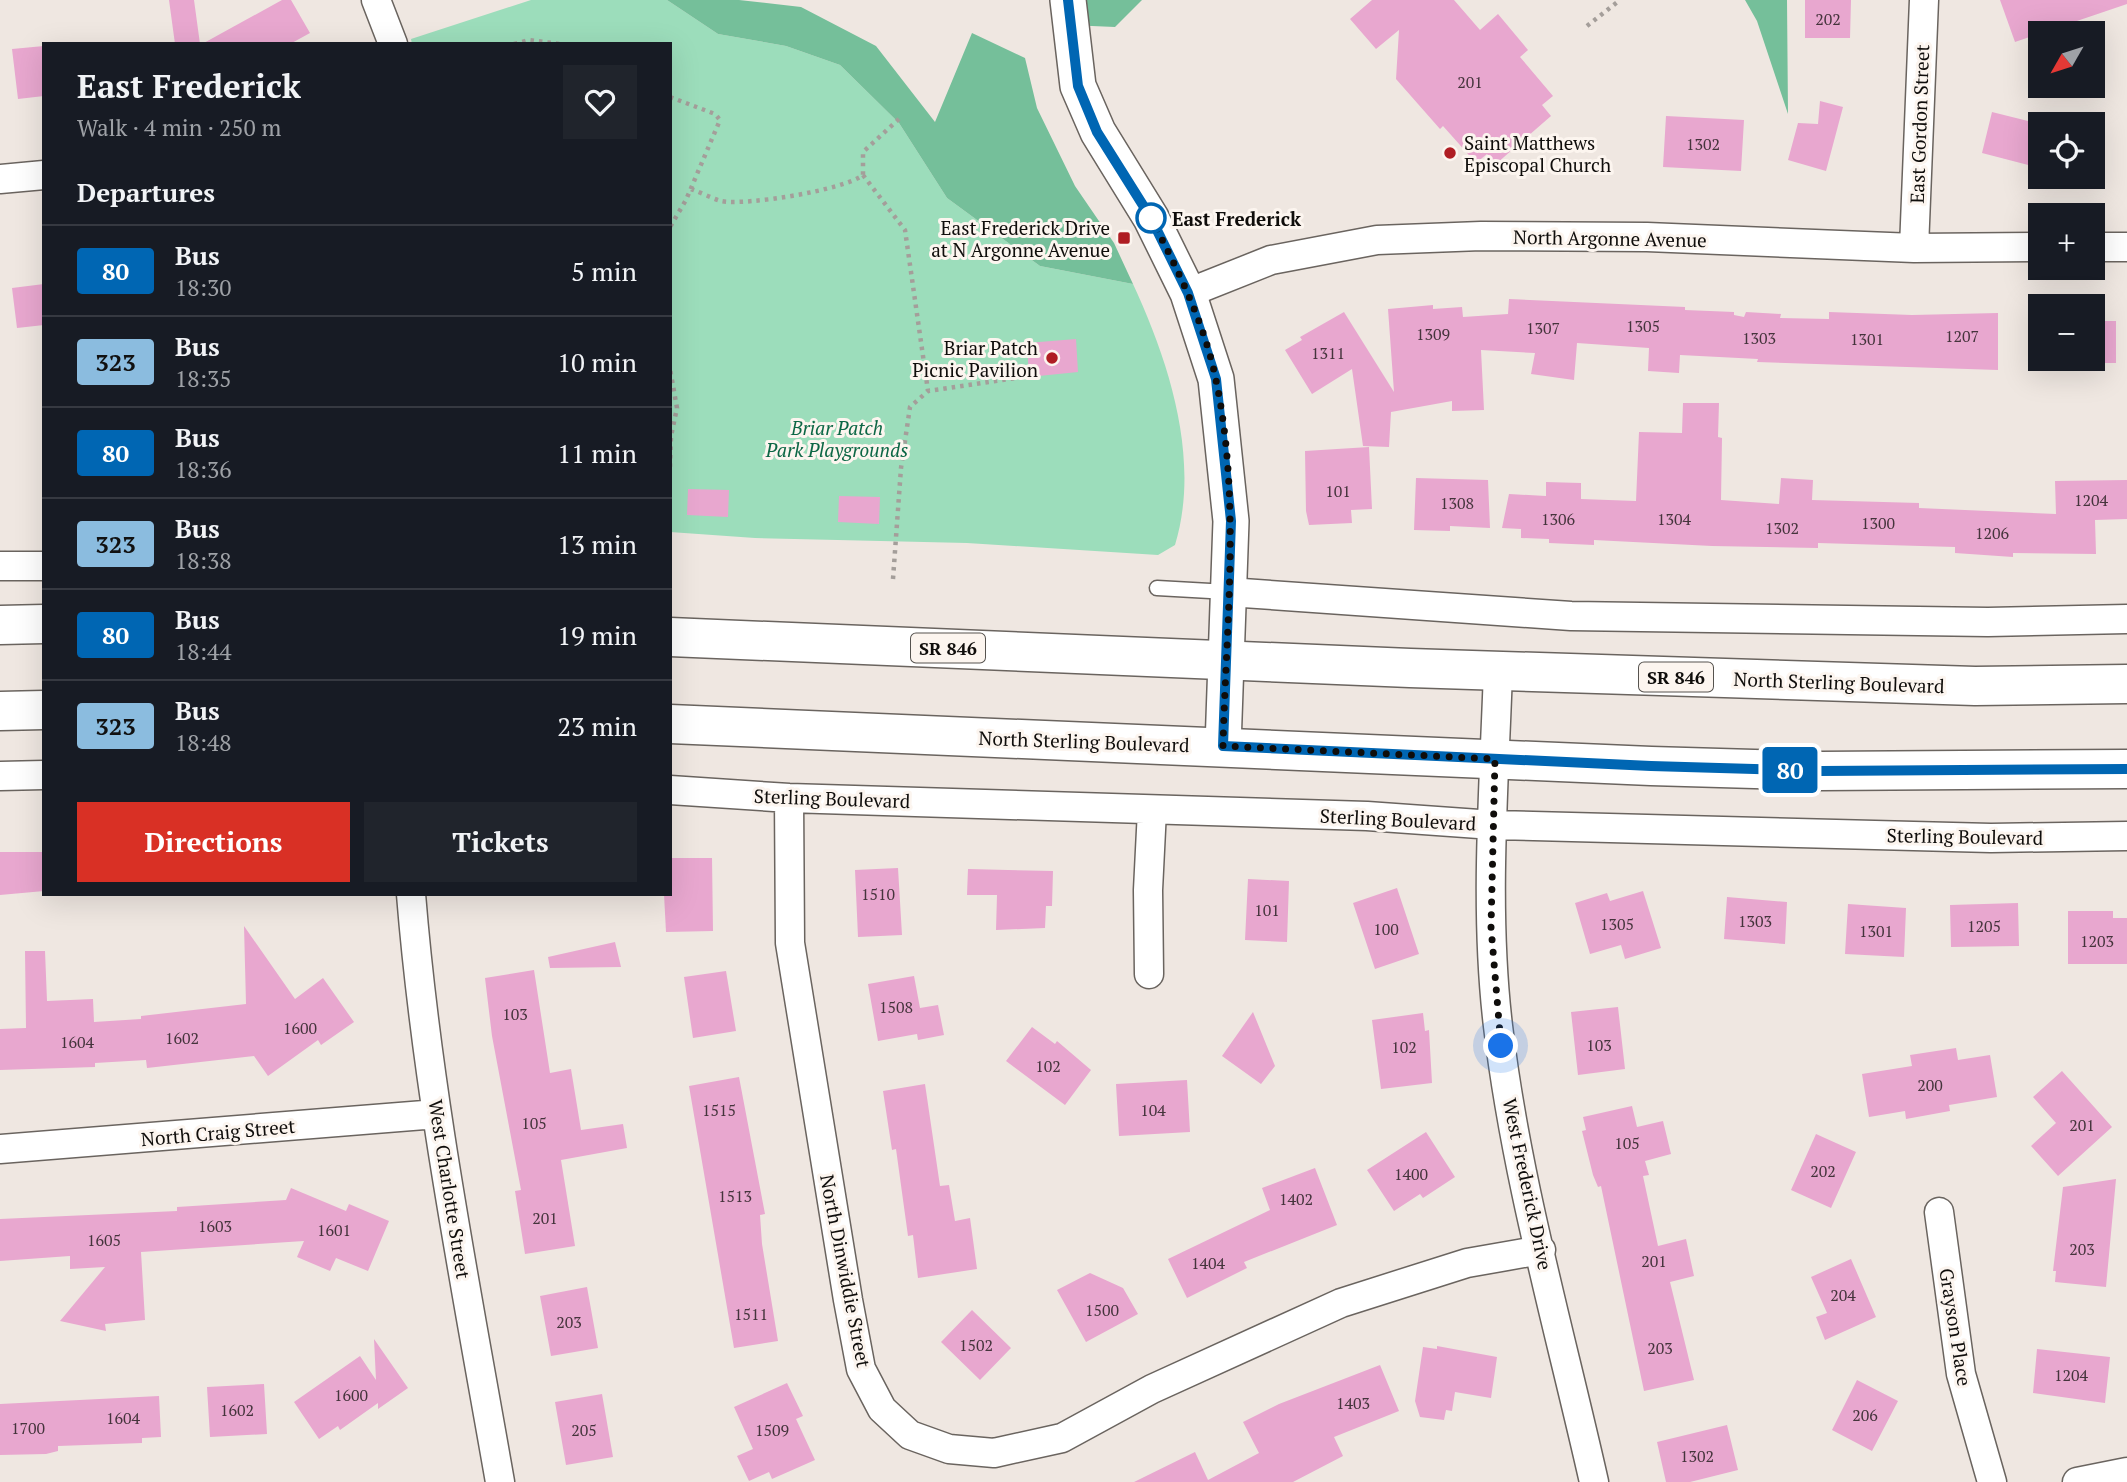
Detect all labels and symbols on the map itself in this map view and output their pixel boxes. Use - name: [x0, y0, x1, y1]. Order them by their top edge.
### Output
- house number: 202: [1815, 8, 1841, 30]
- north arrow: [2028, 21, 2105, 98]
- street label: East Gordon Street: [1904, 44, 1934, 204]
- house number: 201: [1457, 71, 1483, 93]
- place label: Saint Matthews Episcopal Church: [1464, 130, 1611, 177]
- house number: 1302: [1686, 133, 1720, 155]
- marker: Saint Matthews Episcopal Church: [1442, 145, 1458, 161]
- marker: East Frederick: [1136, 203, 1166, 233]
- place label: East Frederick: [1172, 206, 1302, 231]
- place label: East Frederick Drive at N Argonne Avenue: [931, 215, 1110, 262]
- street label: North Argonne Avenue: [1513, 224, 1707, 252]
- marker: East Frederick Drive at N Argonne Avenue: [1116, 230, 1132, 246]
- house number: 1305: [1626, 315, 1660, 337]
- house number: 1307: [1526, 317, 1560, 339]
- house number: 1309: [1416, 323, 1450, 345]
- house number: 1207: [1945, 325, 1979, 347]
- house number: 1303: [1742, 327, 1776, 349]
- house number: 1301: [1850, 328, 1884, 350]
- place label: Briar Patch Picnic Pavilion: [912, 335, 1038, 382]
- house number: 1311: [1311, 342, 1345, 364]
- marker: Briar Patch Picnic Pavilion: [1044, 350, 1060, 366]
- park label: Briar Patch Park Playgrounds: [765, 415, 908, 462]
- house number: 101: [1325, 480, 1351, 502]
- house number: 1204: [2074, 489, 2109, 511]
- house number: 1308: [1440, 492, 1474, 514]
- house number: 1306: [1541, 508, 1576, 530]
- house number: 1304: [1657, 508, 1692, 530]
- house number: 1300: [1861, 512, 1895, 534]
- house number: 1302: [1765, 517, 1799, 539]
- house number: 1206: [1975, 522, 2010, 544]
- road number: SR 846: [911, 634, 985, 662]
- road number: SR 846: [1639, 662, 1713, 692]
- street label: North Sterling Boulevard: [1733, 666, 1945, 698]
- street label: North Sterling Boulevard: [978, 725, 1190, 757]
- line badge: 80: [1758, 747, 1822, 793]
- street label: Sterling Boulevard: [753, 783, 911, 813]
- street label: Sterling Boulevard: [1319, 802, 1477, 836]
- street label: Sterling Boulevard: [1887, 822, 2044, 850]
- house number: 1510: [861, 883, 895, 905]
- house number: 101: [1254, 899, 1280, 921]
- house number: 1303: [1738, 910, 1772, 932]
- house number: 1305: [1600, 913, 1634, 935]
- house number: 1205: [1967, 915, 2001, 937]
- house number: 100: [1373, 918, 1399, 940]
- house number: 1301: [1859, 920, 1893, 942]
- house number: 1203: [2080, 930, 2114, 952]
- house number: 1508: [879, 996, 913, 1018]
- house number: 103: [502, 1003, 528, 1025]
- house number: 1600: [283, 1017, 317, 1039]
- house number: 1602: [165, 1027, 199, 1049]
- your location: [1483, 1028, 1518, 1063]
- house number: 1604: [60, 1031, 95, 1053]
- house number: 103: [1586, 1034, 1612, 1056]
- house number: 102: [1391, 1036, 1417, 1058]
- house number: 102: [1035, 1055, 1061, 1077]
- house number: 200: [1917, 1074, 1943, 1096]
- street label: West Frederick Drive: [1498, 1096, 1558, 1272]
- street label: West Charlotte Street: [423, 1098, 477, 1280]
- house number: 1515: [702, 1099, 736, 1121]
- house number: 104: [1140, 1099, 1166, 1121]
- house number: 105: [521, 1112, 547, 1134]
- street label: North Craig Street: [140, 1113, 296, 1151]
- house number: 201: [2069, 1114, 2095, 1136]
- house number: 105: [1614, 1132, 1640, 1154]
- house number: 202: [1810, 1160, 1836, 1182]
- house number: 1400: [1394, 1163, 1428, 1185]
- street label: North Dinwiddie Street: [815, 1172, 877, 1370]
- house number: 1513: [718, 1185, 752, 1207]
- house number: 1402: [1279, 1188, 1313, 1210]
- house number: 201: [532, 1207, 558, 1229]
- house number: 1603: [198, 1215, 232, 1237]
- house number: 1601: [317, 1219, 351, 1241]
- house number: 1605: [87, 1229, 121, 1251]
- house number: 203: [2069, 1238, 2095, 1260]
- house number: 201: [1641, 1250, 1667, 1272]
- house number: 1404: [1191, 1252, 1226, 1274]
- street label: Grayson Place: [1934, 1266, 1978, 1388]
- house number: 204: [1830, 1284, 1856, 1306]
- house number: 1500: [1085, 1299, 1119, 1321]
- house number: 1511: [734, 1303, 768, 1325]
- house number: 203: [556, 1311, 582, 1333]
- house number: 1502: [959, 1334, 993, 1356]
- house number: 203: [1647, 1337, 1673, 1359]
- house number: 1204: [2054, 1364, 2089, 1386]
- house number: 1600: [334, 1384, 368, 1406]
- house number: 1403: [1336, 1392, 1370, 1414]
- house number: 1602: [220, 1399, 254, 1421]
- house number: 206: [1852, 1404, 1878, 1426]
- house number: 1604: [106, 1407, 141, 1429]
- house number: 1700: [11, 1417, 45, 1439]
- house number: 205: [571, 1419, 597, 1441]
- house number: 1509: [755, 1419, 789, 1441]
- house number: 1302: [1680, 1445, 1714, 1467]

